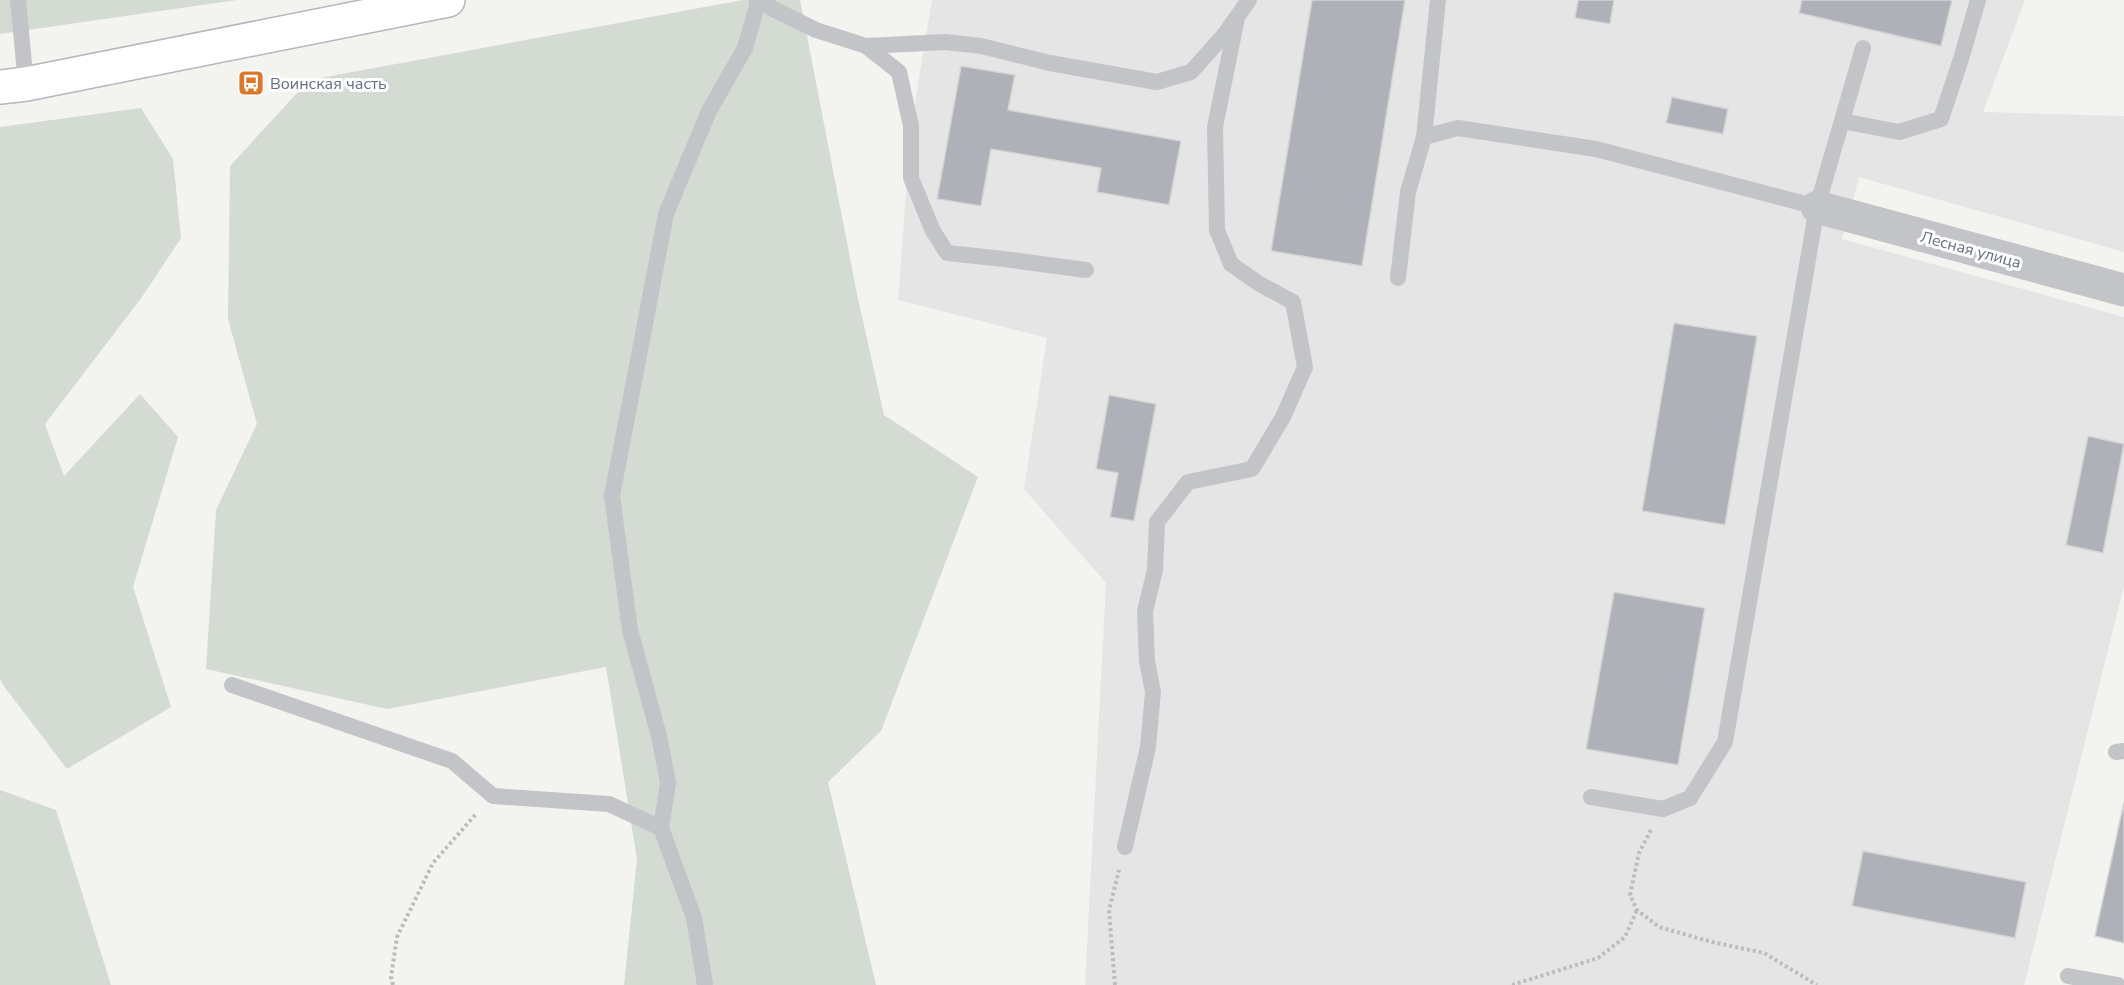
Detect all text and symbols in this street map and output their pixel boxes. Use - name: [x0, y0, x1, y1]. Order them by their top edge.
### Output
- bus stop icon: Воинская часть: [236, 68, 266, 98]
- place label: Воинская часть: [270, 73, 387, 95]
- street label: Лесная улица: [1918, 226, 2024, 274]

